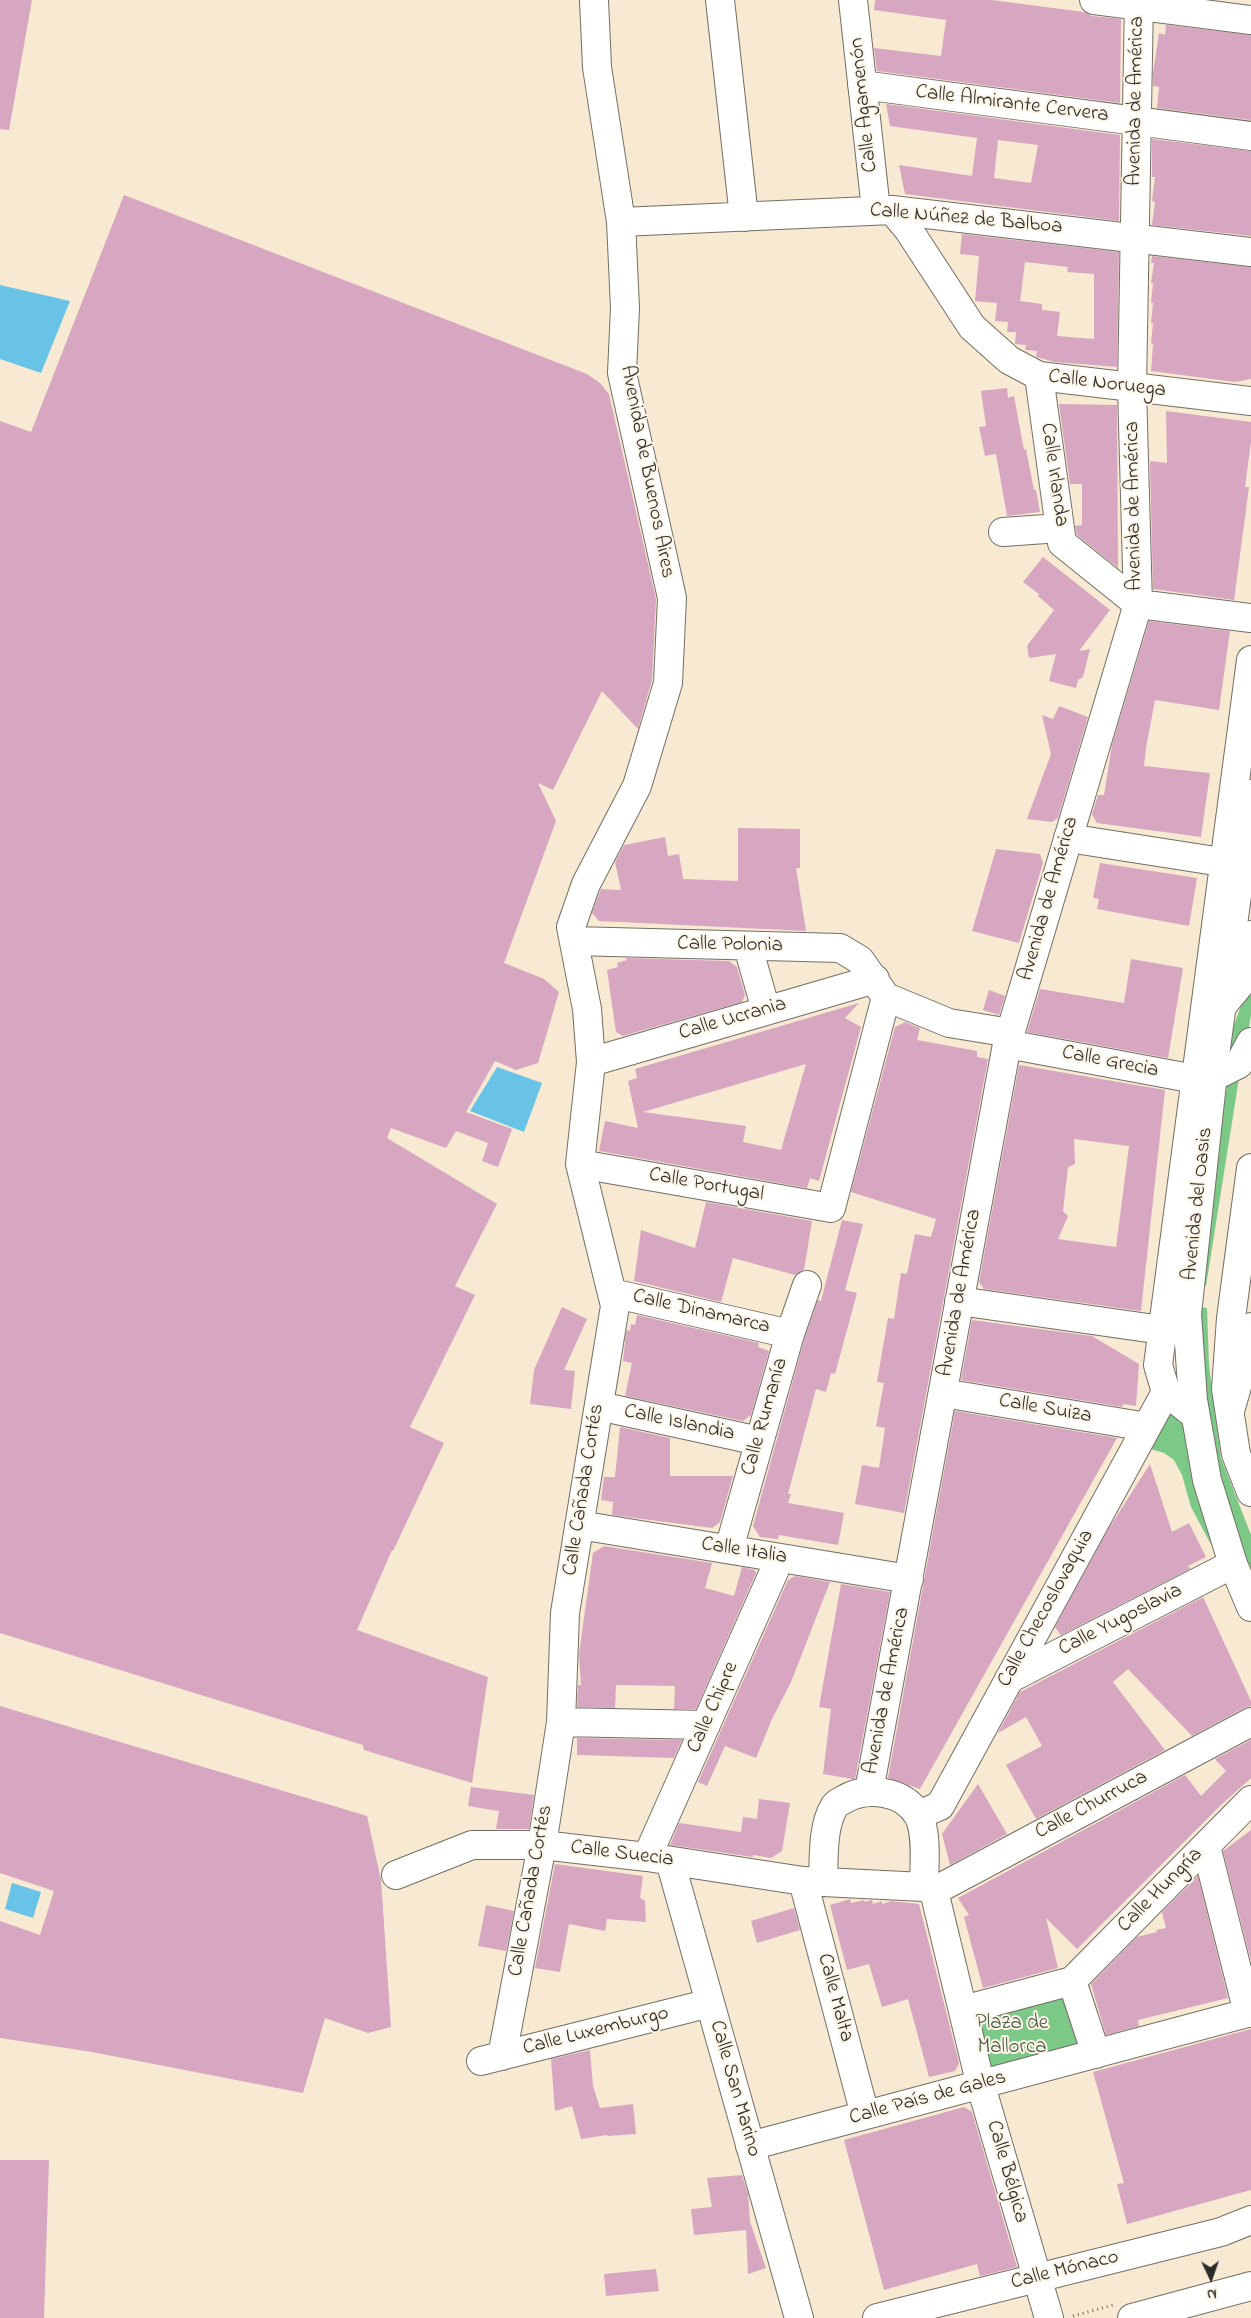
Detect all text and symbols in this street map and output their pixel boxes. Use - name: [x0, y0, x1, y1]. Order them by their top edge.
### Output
- street label: Avenida de América: [1123, 16, 1151, 186]
- street label: Calle Agamenón: [845, 36, 885, 174]
- street label: Calle Almirante Cervera: [914, 81, 1110, 129]
- street label: Calle Núñez de Balboa: [869, 199, 1063, 241]
- street label: Avenida de Buenos Aires: [613, 364, 679, 580]
- street label: Calle Noruega: [1047, 365, 1167, 405]
- street label: Avenida de América: [1121, 421, 1149, 591]
- street label: Calle Irlanda: [1033, 422, 1073, 528]
- street label: Avenida de América: [1015, 814, 1085, 984]
- street label: Calle Polonia: [677, 932, 783, 960]
- street label: Calle Ucrania: [676, 993, 790, 1047]
- street label: Calle Grecia: [1059, 1041, 1161, 1085]
- street label: Avenida del Oasis: [1178, 1126, 1220, 1282]
- street label: Calle Portugal: [647, 1163, 765, 1209]
- street label: Avenida de América: [934, 1207, 988, 1379]
- street label: Calle Dinamarca: [630, 1285, 772, 1341]
- street label: Calle Rumanía: [737, 1355, 795, 1479]
- street label: Calle Suiza: [997, 1389, 1093, 1431]
- street label: Calle Islandia: [621, 1400, 737, 1448]
- street label: Calle Cañada Cortés: [559, 1402, 611, 1578]
- street label: Calle Checoslovaquia: [993, 1526, 1101, 1692]
- street label: Calle Italia: [699, 1533, 789, 1571]
- street label: Calle Yugoslavia: [1055, 1579, 1187, 1663]
- street label: Avenida de América: [859, 1605, 917, 1777]
- street label: Calle Chipre: [683, 1658, 745, 1758]
- street label: Calle Churruca: [1031, 1766, 1153, 1846]
- street label: Calle Cañada Cortés: [505, 1803, 559, 1979]
- street label: Calle Suecia: [569, 1836, 675, 1874]
- street label: Calle Hungría: [1113, 1843, 1209, 1939]
- street label: Calle Malta: [810, 1951, 858, 2045]
- street label: Calle Luxemburgo: [521, 2002, 671, 2062]
- park label: Plaza de Mallorca: [976, 2012, 1048, 2062]
- street label: Calle San Marino: [703, 2018, 765, 2160]
- street label: Calle País de Gales: [847, 2066, 1009, 2132]
- street label: Calle Bélgica: [979, 2118, 1033, 2226]
- street label: Calle Mónaco: [1008, 2245, 1122, 2297]
- north arrow: [1186, 2253, 1236, 2303]
- text: N: [1207, 2283, 1217, 2304]

